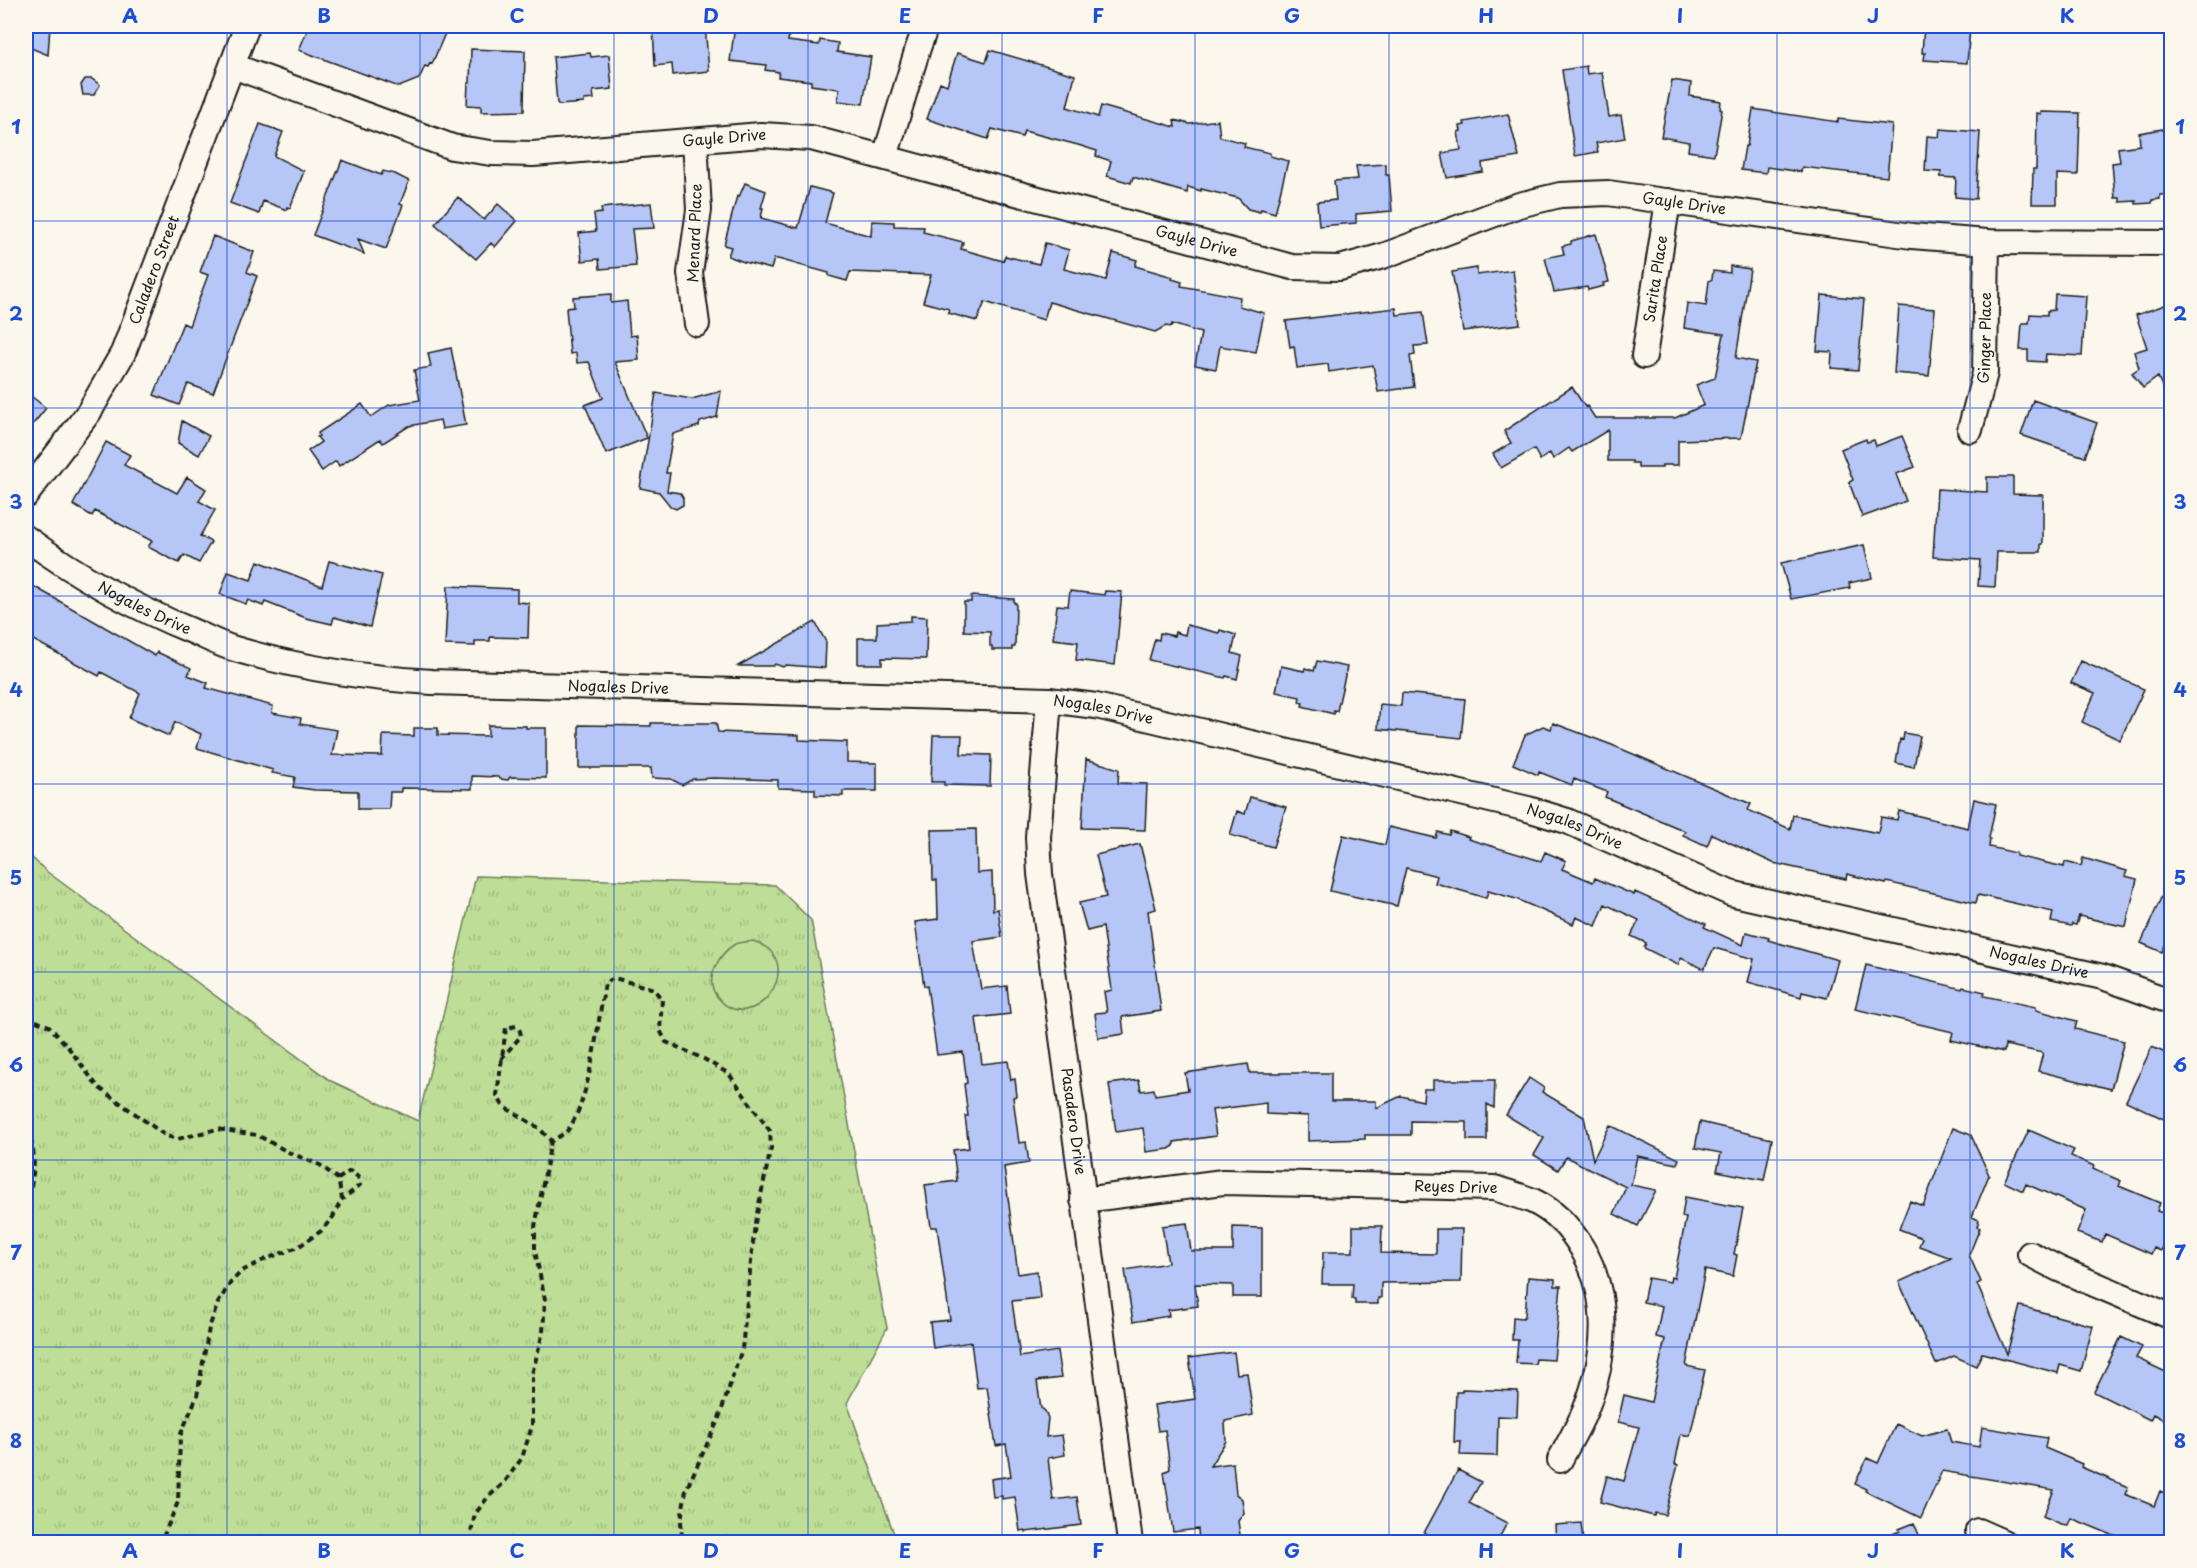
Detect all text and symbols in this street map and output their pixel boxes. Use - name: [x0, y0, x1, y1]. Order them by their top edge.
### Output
- text: A: [122, 0, 138, 30]
- text: B: [317, 0, 331, 30]
- text: C: [509, 0, 525, 30]
- text: D: [703, 0, 719, 30]
- text: E: [899, 0, 911, 30]
- text: F: [1092, 0, 1104, 30]
- text: G: [1284, 0, 1300, 30]
- text: H: [1478, 0, 1494, 30]
- text: I: [1677, 0, 1683, 30]
- text: J: [1867, 0, 1879, 30]
- text: K: [2060, 0, 2075, 30]
- text: 1: [11, 111, 21, 141]
- text: 1: [2175, 111, 2185, 141]
- street label: Gayle Drive: [681, 122, 767, 152]
- street label: Menard Place: [680, 183, 707, 283]
- street label: Gayle Drive: [1641, 185, 1728, 220]
- street label: Caladero Street: [122, 212, 184, 327]
- street label: Gayle Drive: [1153, 218, 1241, 262]
- street label: Sarita Place: [1636, 234, 1673, 324]
- street label: Ginger Place: [1970, 292, 1996, 386]
- text: 2: [9, 298, 23, 328]
- text: 2: [2173, 298, 2187, 328]
- text: 3: [9, 486, 23, 516]
- text: 3: [2173, 486, 2187, 516]
- street label: Nogales Drive: [94, 574, 195, 639]
- street label: Nogales Drive: [567, 673, 669, 699]
- text: 4: [9, 674, 23, 704]
- text: 4: [2173, 674, 2187, 704]
- street label: Nogales Drive: [1052, 688, 1156, 729]
- street label: Nogales Drive: [1524, 796, 1627, 854]
- text: 5: [10, 862, 22, 892]
- text: 5: [2174, 862, 2186, 892]
- street label: Nogales Drive: [1987, 939, 2091, 983]
- text: 6: [9, 1049, 23, 1079]
- text: 6: [2173, 1049, 2187, 1079]
- street label: Pasadero Drive: [1056, 1066, 1093, 1176]
- street label: Reyes Drive: [1414, 1173, 1498, 1198]
- text: 7: [10, 1237, 22, 1267]
- text: 7: [2174, 1237, 2186, 1267]
- text: 8: [10, 1425, 22, 1455]
- text: 8: [2174, 1425, 2186, 1455]
- text: A: [122, 1535, 138, 1565]
- text: B: [317, 1535, 331, 1565]
- text: C: [509, 1535, 525, 1565]
- text: D: [703, 1535, 719, 1565]
- text: E: [899, 1535, 911, 1565]
- text: F: [1092, 1535, 1104, 1565]
- text: G: [1284, 1535, 1300, 1565]
- text: H: [1478, 1535, 1494, 1565]
- text: I: [1677, 1535, 1683, 1565]
- text: J: [1867, 1535, 1879, 1565]
- text: K: [2060, 1535, 2075, 1565]

